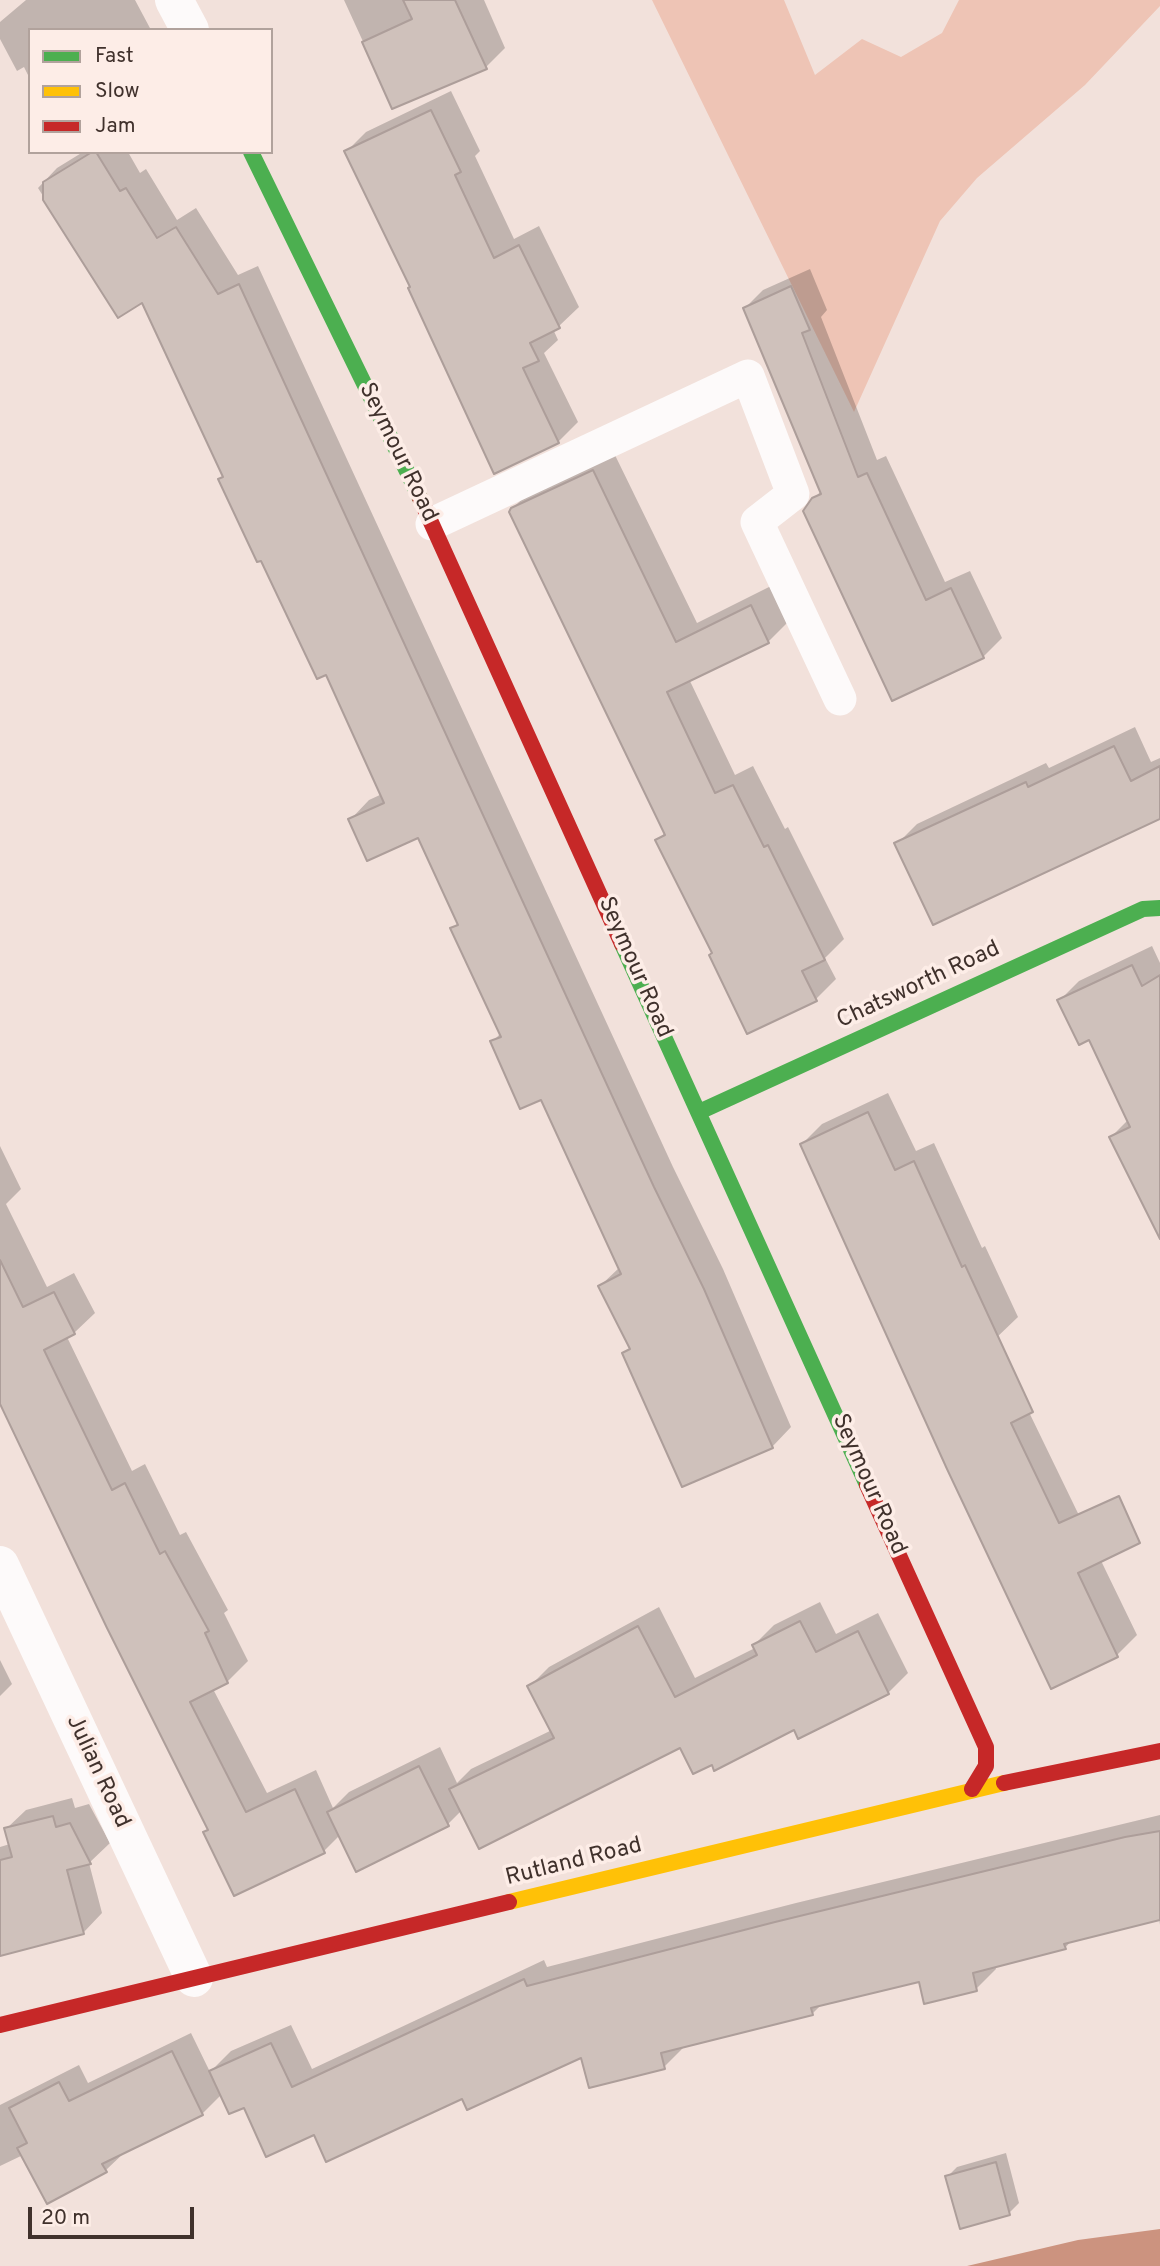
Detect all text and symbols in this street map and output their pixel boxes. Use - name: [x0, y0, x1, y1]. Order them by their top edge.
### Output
- legend: [28, 28, 273, 154]
- text: Fast: [95, 43, 134, 70]
- text: Slow: [95, 78, 140, 105]
- text: Jam: [95, 113, 136, 140]
- street label: Seymour Road: [351, 379, 443, 527]
- street label: Seymour Road: [591, 893, 677, 1043]
- street label: Chatsworth Road: [833, 936, 1005, 1036]
- street label: Seymour Road: [825, 1410, 911, 1560]
- street label: Julian Road: [59, 1711, 135, 1833]
- street label: Rutland Road: [503, 1833, 645, 1893]
- scale bar: [32, 2192, 198, 2236]
- text: 20 m: [41, 2205, 90, 2232]

